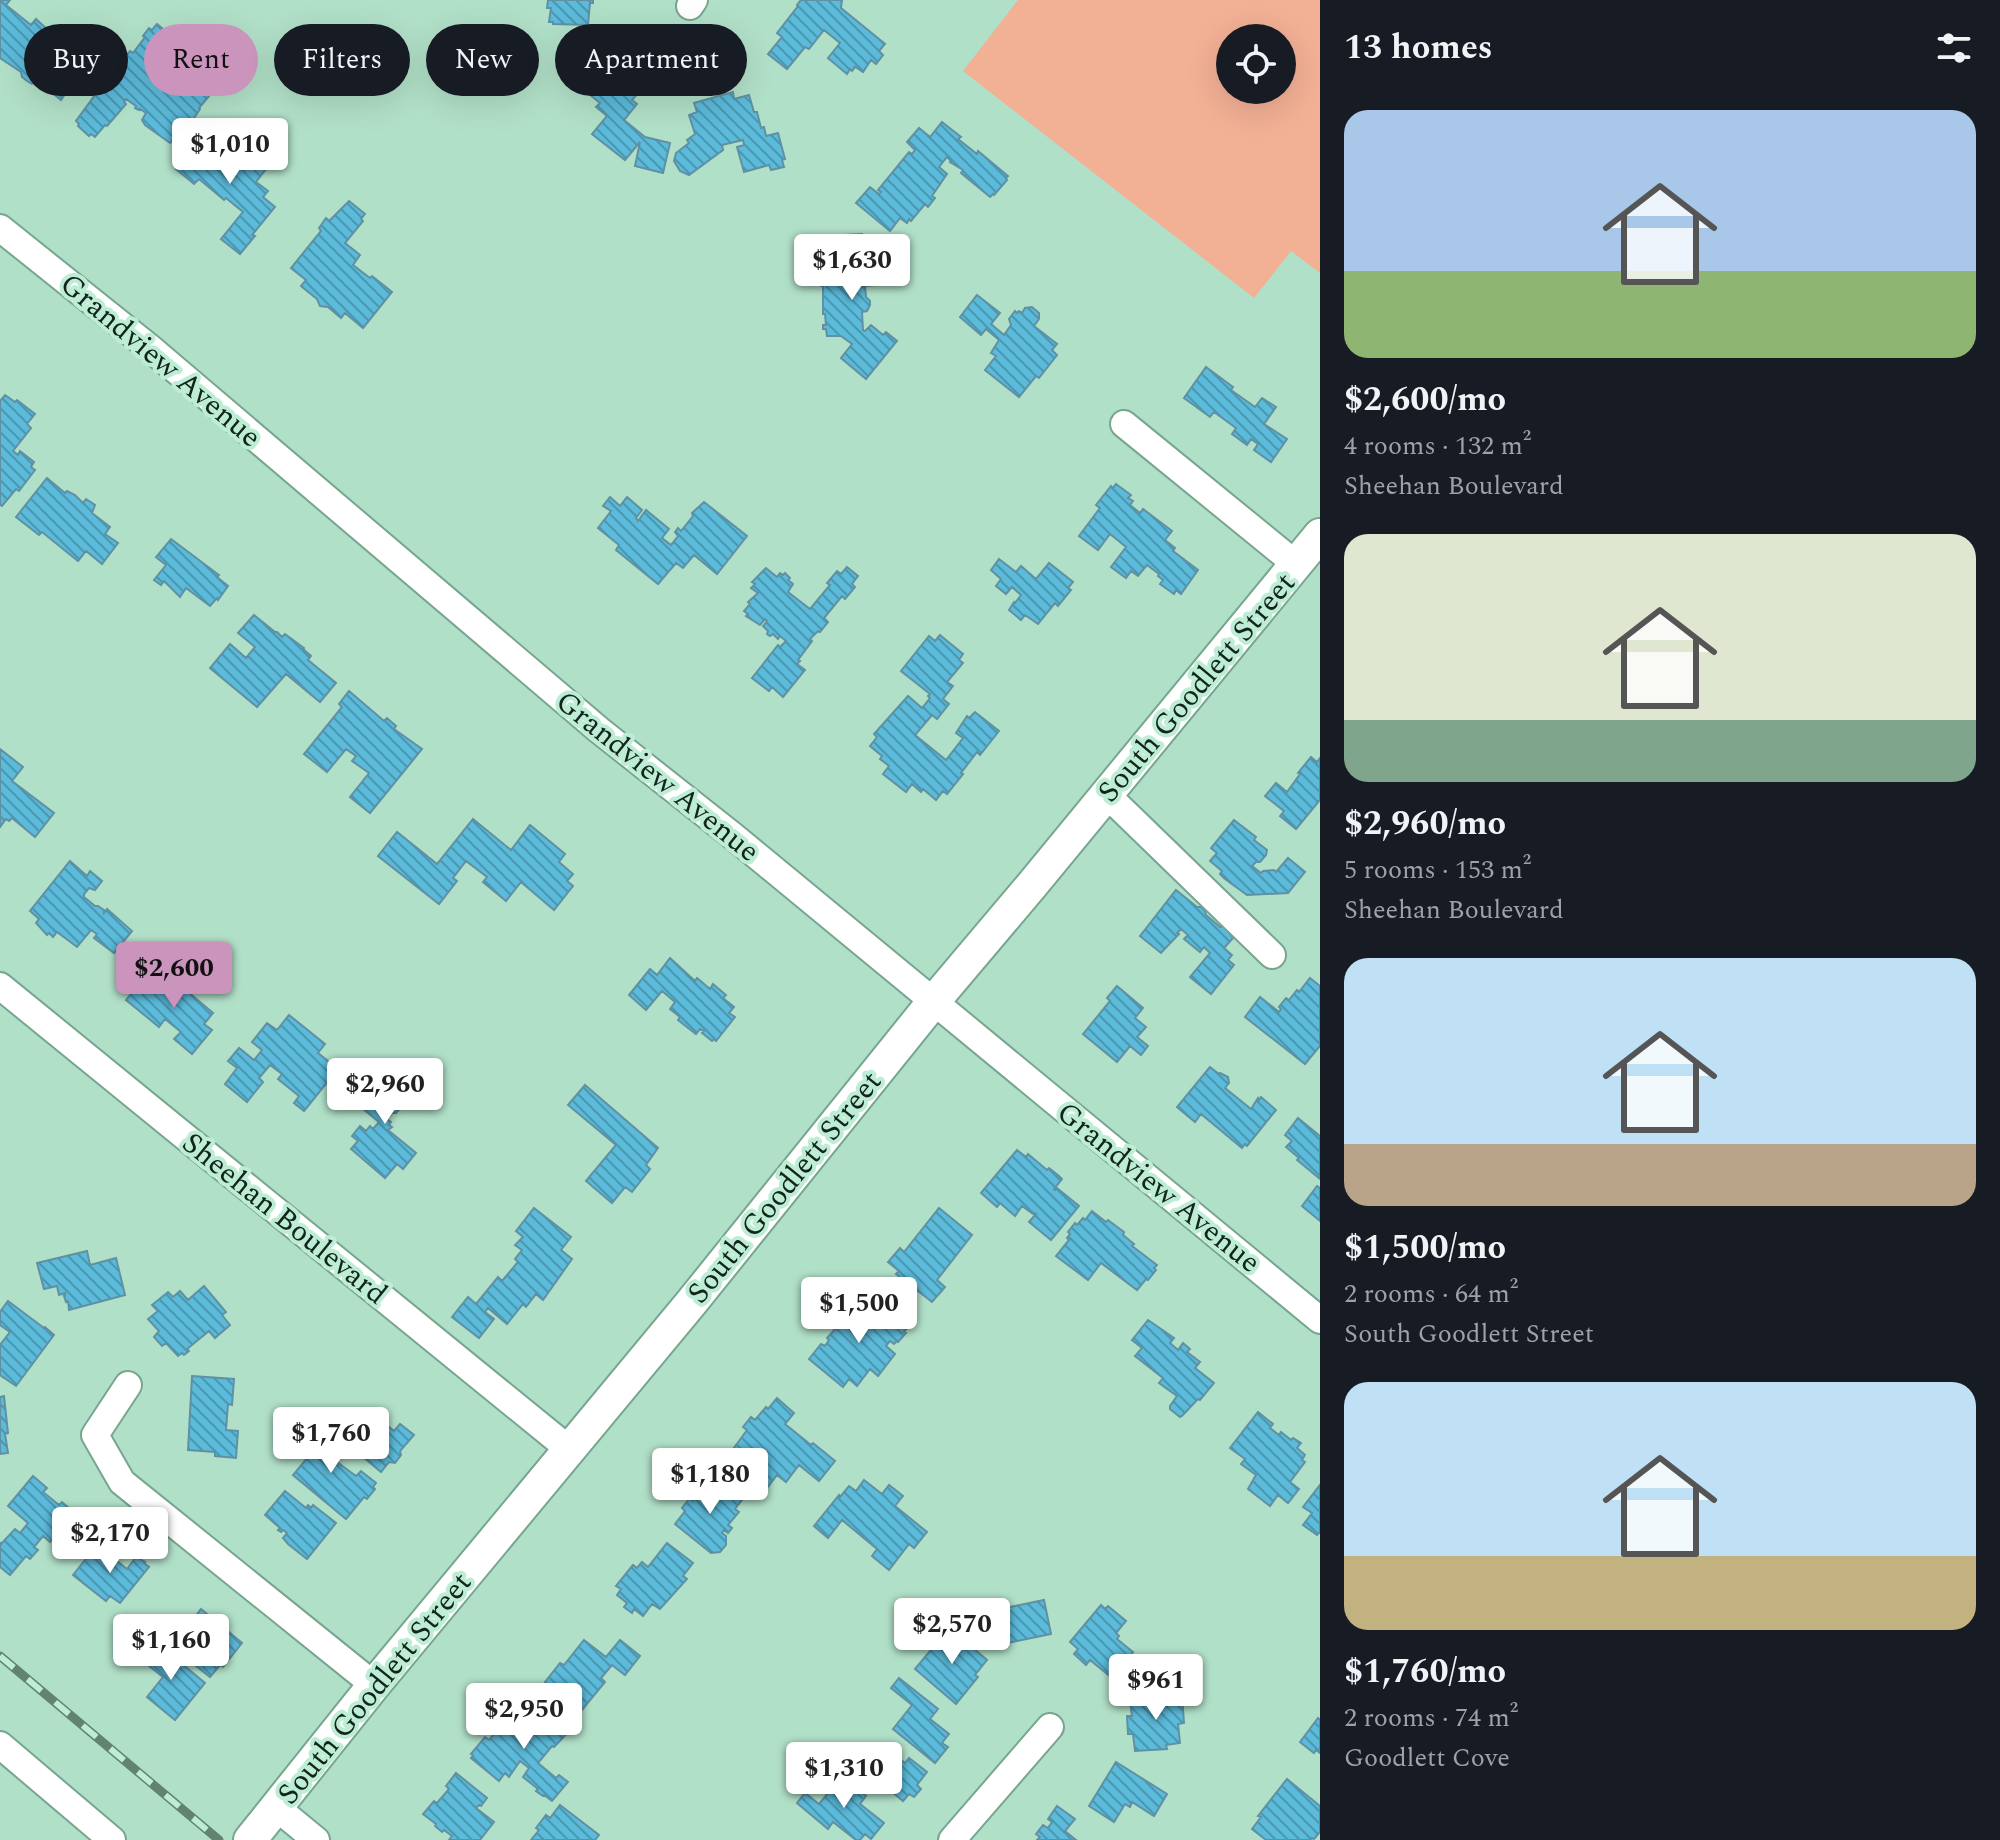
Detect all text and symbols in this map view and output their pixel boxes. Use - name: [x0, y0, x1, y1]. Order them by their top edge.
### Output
- text: 13 homes: [1344, 22, 1493, 74]
- chip: Buy: [24, 24, 128, 96]
- chip: Rent: [144, 24, 258, 96]
- chip: Filters: [274, 24, 410, 96]
- chip: New: [426, 24, 539, 96]
- chip: Apartment: [555, 24, 747, 96]
- map controls: [1216, 24, 1296, 104]
- button: locate: [1216, 24, 1296, 104]
- icon: filters: [1932, 26, 1976, 70]
- pin: $1,010: [165, 118, 295, 186]
- text: $1,010: [190, 124, 270, 164]
- icon: home: [1588, 162, 1732, 306]
- pin: $1,630: [787, 234, 917, 302]
- text: $1,630: [812, 240, 892, 280]
- street label: Grandview Avenue: [49, 262, 272, 459]
- text: $2,600/mo: [1344, 374, 1506, 426]
- text: 4 rooms · 132 m²: [1344, 426, 1531, 466]
- text: Sheehan Boulevard: [1344, 466, 1564, 506]
- street label: South Goodlett Street: [1086, 562, 1307, 813]
- icon: home: [1588, 586, 1732, 730]
- street label: Grandview Avenue: [545, 680, 770, 874]
- text: $2,960/mo: [1344, 798, 1506, 850]
- text: 5 rooms · 153 m²: [1344, 850, 1531, 890]
- text: Sheehan Boulevard: [1344, 890, 1564, 930]
- pin: $2,600: [109, 942, 239, 1010]
- text: $2,600: [134, 948, 214, 988]
- icon: home: [1588, 1010, 1732, 1154]
- pin: $2,960: [320, 1058, 450, 1126]
- street label: South Goodlett Street: [676, 1061, 893, 1314]
- text: $2,960: [345, 1064, 425, 1104]
- street label: Grandview Avenue: [1046, 1091, 1271, 1285]
- street label: Sheehan Boulevard: [171, 1121, 397, 1316]
- text: $1,500/mo: [1344, 1222, 1506, 1274]
- text: 2 rooms · 64 m²: [1344, 1274, 1518, 1314]
- pin: $1,500: [794, 1277, 924, 1345]
- text: $1,500: [819, 1283, 899, 1323]
- text: South Goodlett Street: [1344, 1314, 1594, 1354]
- pin: $1,760: [266, 1407, 396, 1475]
- text: $1,760: [291, 1413, 371, 1453]
- icon: home: [1588, 1434, 1732, 1578]
- pin: $1,180: [645, 1448, 775, 1516]
- text: $1,180: [670, 1454, 750, 1494]
- pin: $2,170: [45, 1507, 175, 1575]
- text: $2,170: [70, 1513, 150, 1553]
- street label: South Goodlett Street: [266, 1562, 483, 1815]
- pin: $2,570: [887, 1598, 1017, 1666]
- text: $2,570: [912, 1604, 992, 1644]
- pin: $1,160: [106, 1614, 236, 1682]
- text: $1,160: [131, 1620, 211, 1660]
- text: $1,760/mo: [1344, 1646, 1506, 1698]
- pin: $961: [1109, 1654, 1203, 1722]
- text: $961: [1127, 1660, 1185, 1700]
- pin: $2,950: [459, 1683, 589, 1751]
- text: $2,950: [484, 1689, 564, 1729]
- text: 2 rooms · 74 m²: [1344, 1698, 1518, 1738]
- text: Goodlett Cove: [1344, 1738, 1510, 1778]
- pin: $1,310: [779, 1742, 909, 1810]
- text: $1,310: [804, 1748, 884, 1788]

